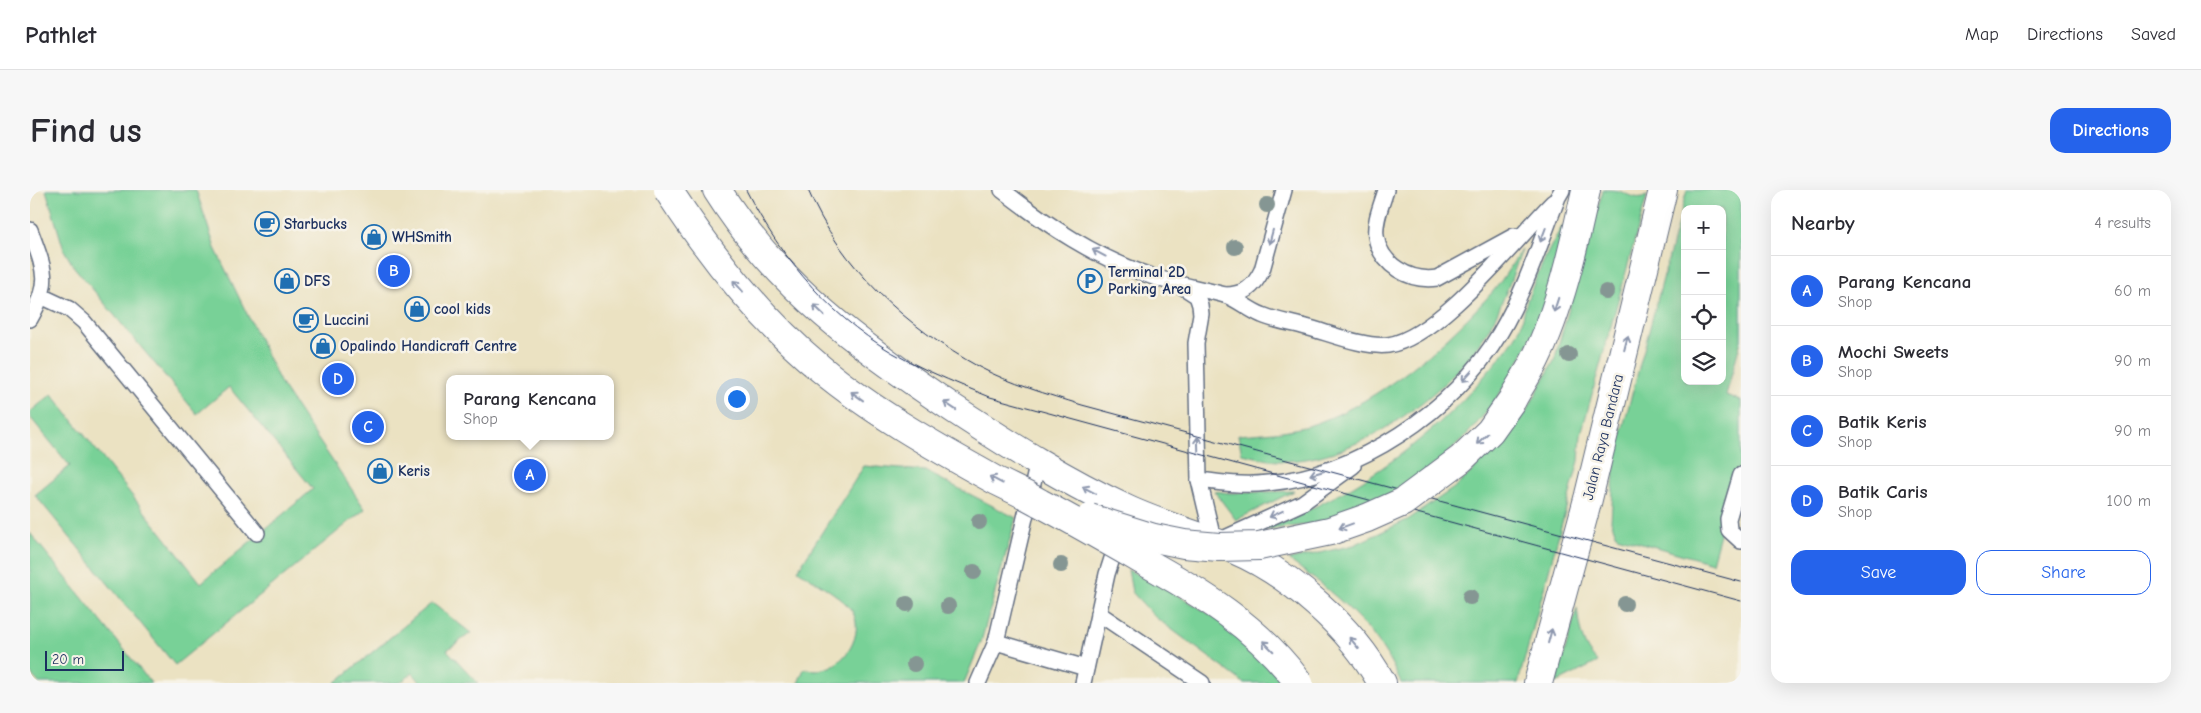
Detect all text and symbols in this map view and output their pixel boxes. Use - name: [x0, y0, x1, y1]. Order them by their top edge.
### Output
- text: Pathlet: [25, 21, 96, 49]
- text: Map: [1965, 24, 1999, 45]
- text: Directions: [2027, 24, 2103, 45]
- text: Saved: [2131, 24, 2176, 45]
- button: Directions: [2050, 108, 2171, 153]
- text: Find us: [30, 110, 142, 151]
- map controls: [1681, 205, 1726, 385]
- button: +: [1681, 205, 1726, 250]
- cafe icon: Starbucks: [254, 211, 280, 237]
- text: Nearby: [1791, 211, 1855, 235]
- text: 4 results: [2094, 214, 2151, 232]
- place label: Starbucks: [284, 215, 347, 233]
- shop icon: WHSmith: [361, 224, 387, 250]
- one-way arrow: [1538, 227, 1547, 242]
- place label: WHSmith: [392, 228, 452, 246]
- one-way arrow: [1266, 229, 1275, 245]
- one-way arrow: [1092, 248, 1107, 258]
- button: −: [1681, 250, 1726, 295]
- pin: B: [378, 252, 410, 290]
- place label: Terminal 2D Parking Area: [1108, 263, 1191, 298]
- shop icon: DFS: [274, 268, 300, 294]
- parking icon: Terminal 2D Parking Area: [1077, 268, 1103, 294]
- text: Parang Kencana: [1838, 271, 1971, 293]
- place label: DFS: [304, 272, 330, 290]
- one-way arrow: [732, 280, 744, 293]
- text: A: [1803, 282, 1811, 300]
- text: 60 m: [2114, 282, 2151, 300]
- text: Shop: [1838, 293, 1872, 311]
- button: locate: [1681, 295, 1726, 340]
- shop icon: cool kids: [404, 296, 430, 322]
- one-way arrow: [1550, 296, 1560, 312]
- place label: cool kids: [434, 300, 491, 318]
- one-way arrow: [813, 304, 826, 316]
- cafe icon: Luccini: [293, 307, 319, 333]
- place label: Luccini: [324, 311, 369, 329]
- shop icon: Opalindo Handicraft Centre: [310, 333, 336, 359]
- one-way arrow: [1622, 336, 1631, 352]
- place label: Opalindo Handicraft Centre: [340, 337, 517, 355]
- button: layers: [1681, 340, 1726, 385]
- text: Mochi Sweets: [1838, 341, 1949, 363]
- text: B: [1802, 352, 1812, 370]
- text: 90 m: [2114, 352, 2151, 370]
- pin: D: [322, 360, 354, 398]
- text: Shop: [1838, 363, 1872, 381]
- one-way arrow: [1461, 370, 1472, 383]
- street label: Jalan Raya Bandara: [1579, 372, 1627, 502]
- popup: [446, 375, 614, 440]
- your location: [724, 386, 750, 412]
- text: Parang Kencana: [463, 388, 597, 410]
- one-way arrow: [850, 391, 864, 401]
- one-way arrow: [943, 401, 957, 411]
- pin: C: [352, 408, 384, 446]
- text: Shop: [463, 410, 498, 428]
- text: Batik Keris: [1838, 411, 1927, 433]
- text: C: [1802, 422, 1812, 440]
- text: 90 m: [2114, 422, 2151, 440]
- one-way arrow: [1475, 433, 1488, 445]
- text: Shop: [1838, 433, 1872, 451]
- one-way arrow: [1194, 436, 1203, 452]
- pin: A: [514, 456, 546, 494]
- shop icon: Keris: [367, 458, 393, 484]
- place label: Keris: [398, 462, 430, 480]
- one-way arrow: [1310, 469, 1326, 478]
- one-way arrow: [989, 475, 1004, 484]
- text: Batik Caris: [1838, 481, 1928, 503]
- one-way arrow: [1083, 484, 1097, 494]
- text: D: [1802, 492, 1812, 510]
- text: 100 m: [2107, 492, 2151, 510]
- text: Shop: [1838, 503, 1872, 521]
- one-way arrow: [1269, 510, 1284, 520]
- one-way arrow: [1339, 522, 1355, 531]
- button: Save: [1791, 550, 1966, 595]
- button: Share: [1976, 550, 2151, 595]
- one-way arrow: [1546, 628, 1556, 644]
- one-way arrow: [1348, 637, 1359, 650]
- one-way arrow: [1262, 640, 1274, 652]
- scale bar: [45, 648, 124, 671]
- text: 20 m: [52, 651, 84, 668]

